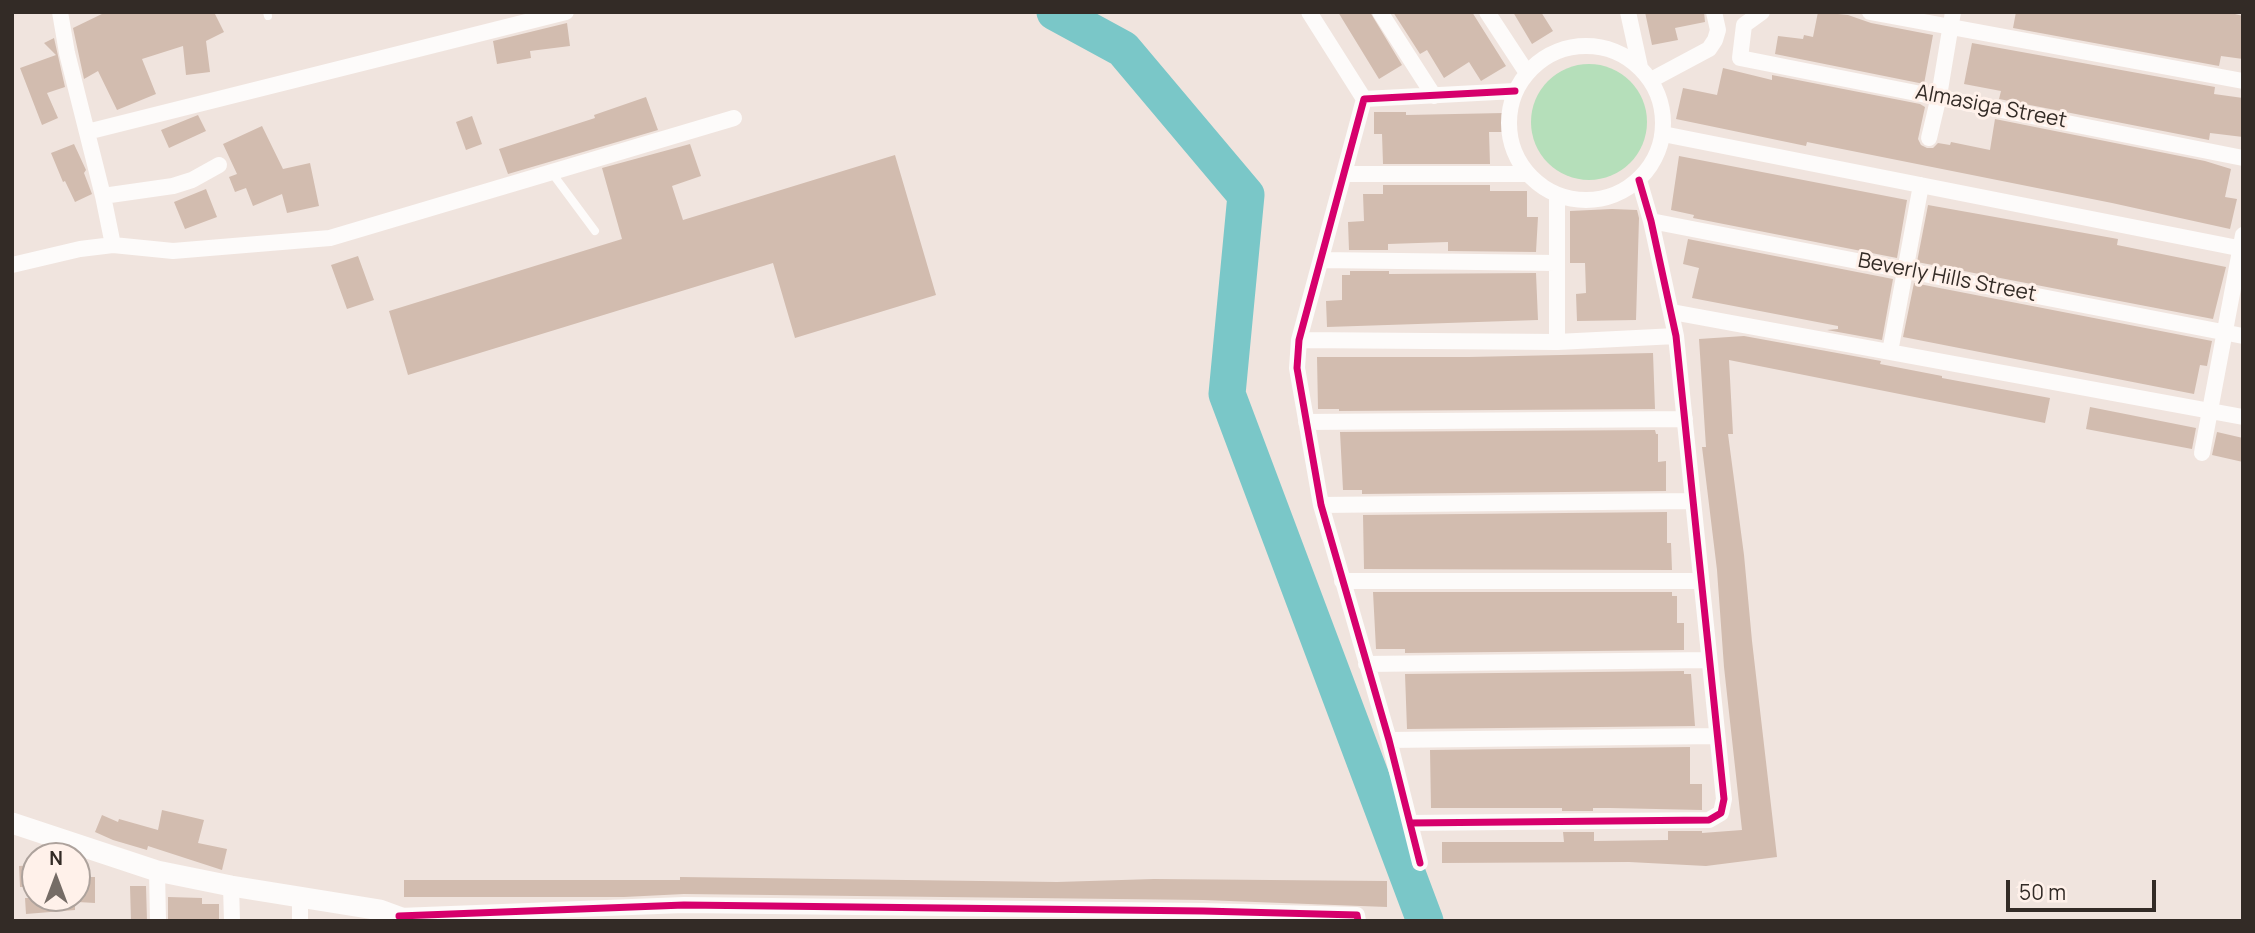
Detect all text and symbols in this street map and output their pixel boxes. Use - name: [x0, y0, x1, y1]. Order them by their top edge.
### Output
- street label: Almasiga Street: [1913, 80, 2069, 134]
- street label: Beverly Hills Street: [1856, 248, 2038, 308]
- north arrow: [21, 842, 91, 912]
- text: N: [49, 845, 63, 871]
- scale bar: [2010, 866, 2160, 910]
- text: 50 m: [2019, 878, 2066, 906]

